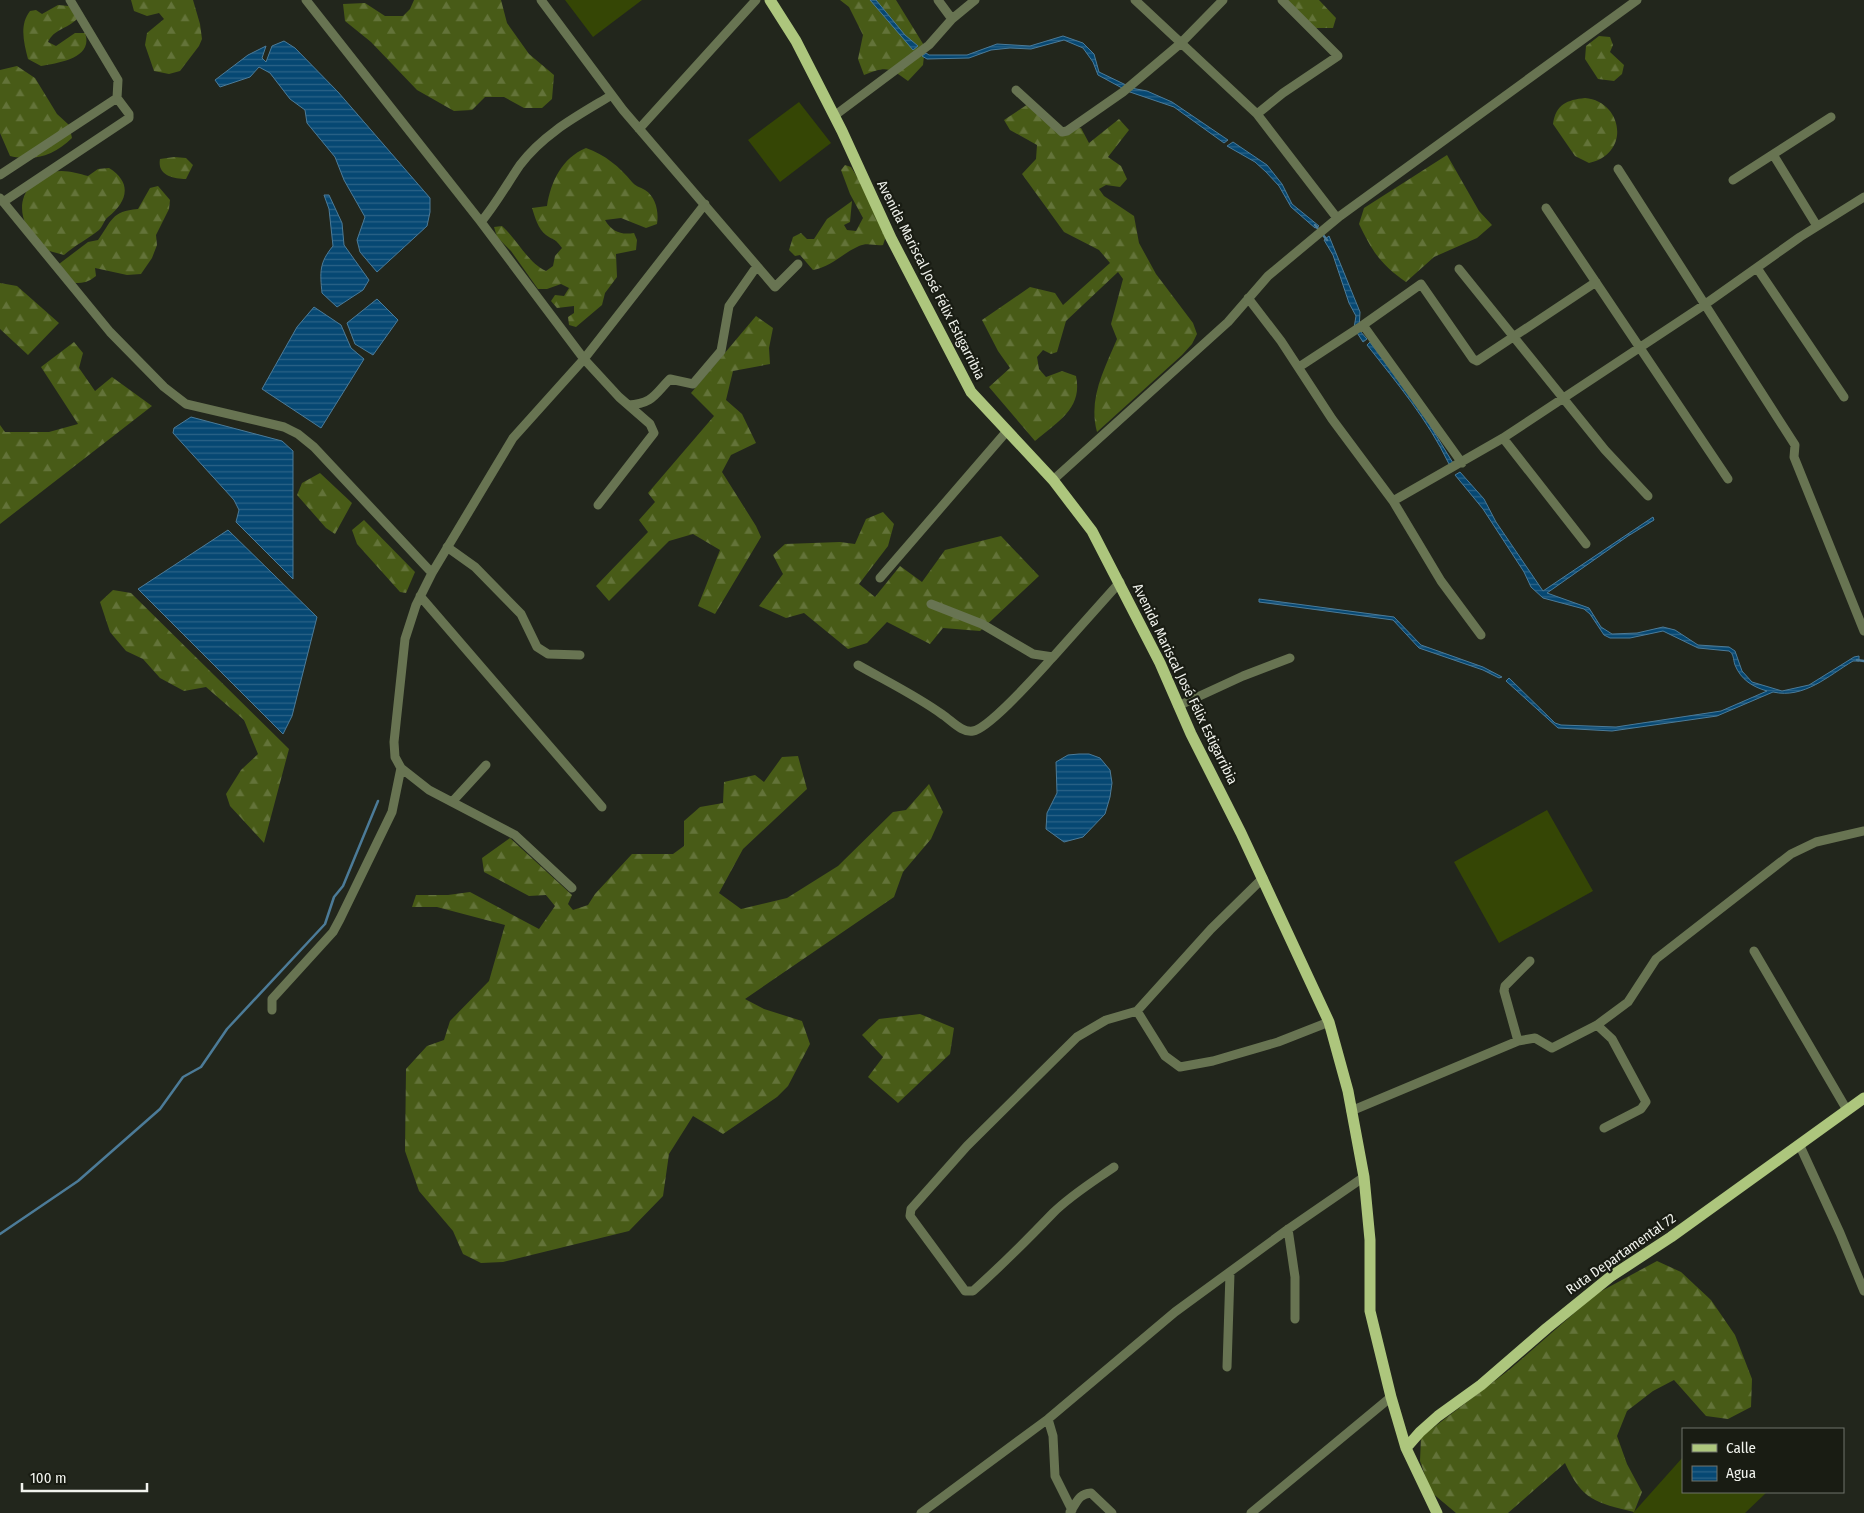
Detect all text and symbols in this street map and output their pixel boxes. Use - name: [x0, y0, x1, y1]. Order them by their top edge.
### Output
- street label: Avenida Mariscal José Félix Estigarribia: [873, 178, 989, 383]
- street label: Avenida Mariscal José Félix Estigarribia: [1129, 581, 1241, 787]
- street label: Ruta Departamental 72: [1563, 1210, 1679, 1298]
- legend: [1682, 1428, 1844, 1493]
- text: Calle: [1726, 1439, 1756, 1457]
- scale bar: [22, 1460, 148, 1492]
- text: Agua: [1726, 1464, 1756, 1482]
- text: 100 m: [30, 1469, 67, 1487]

